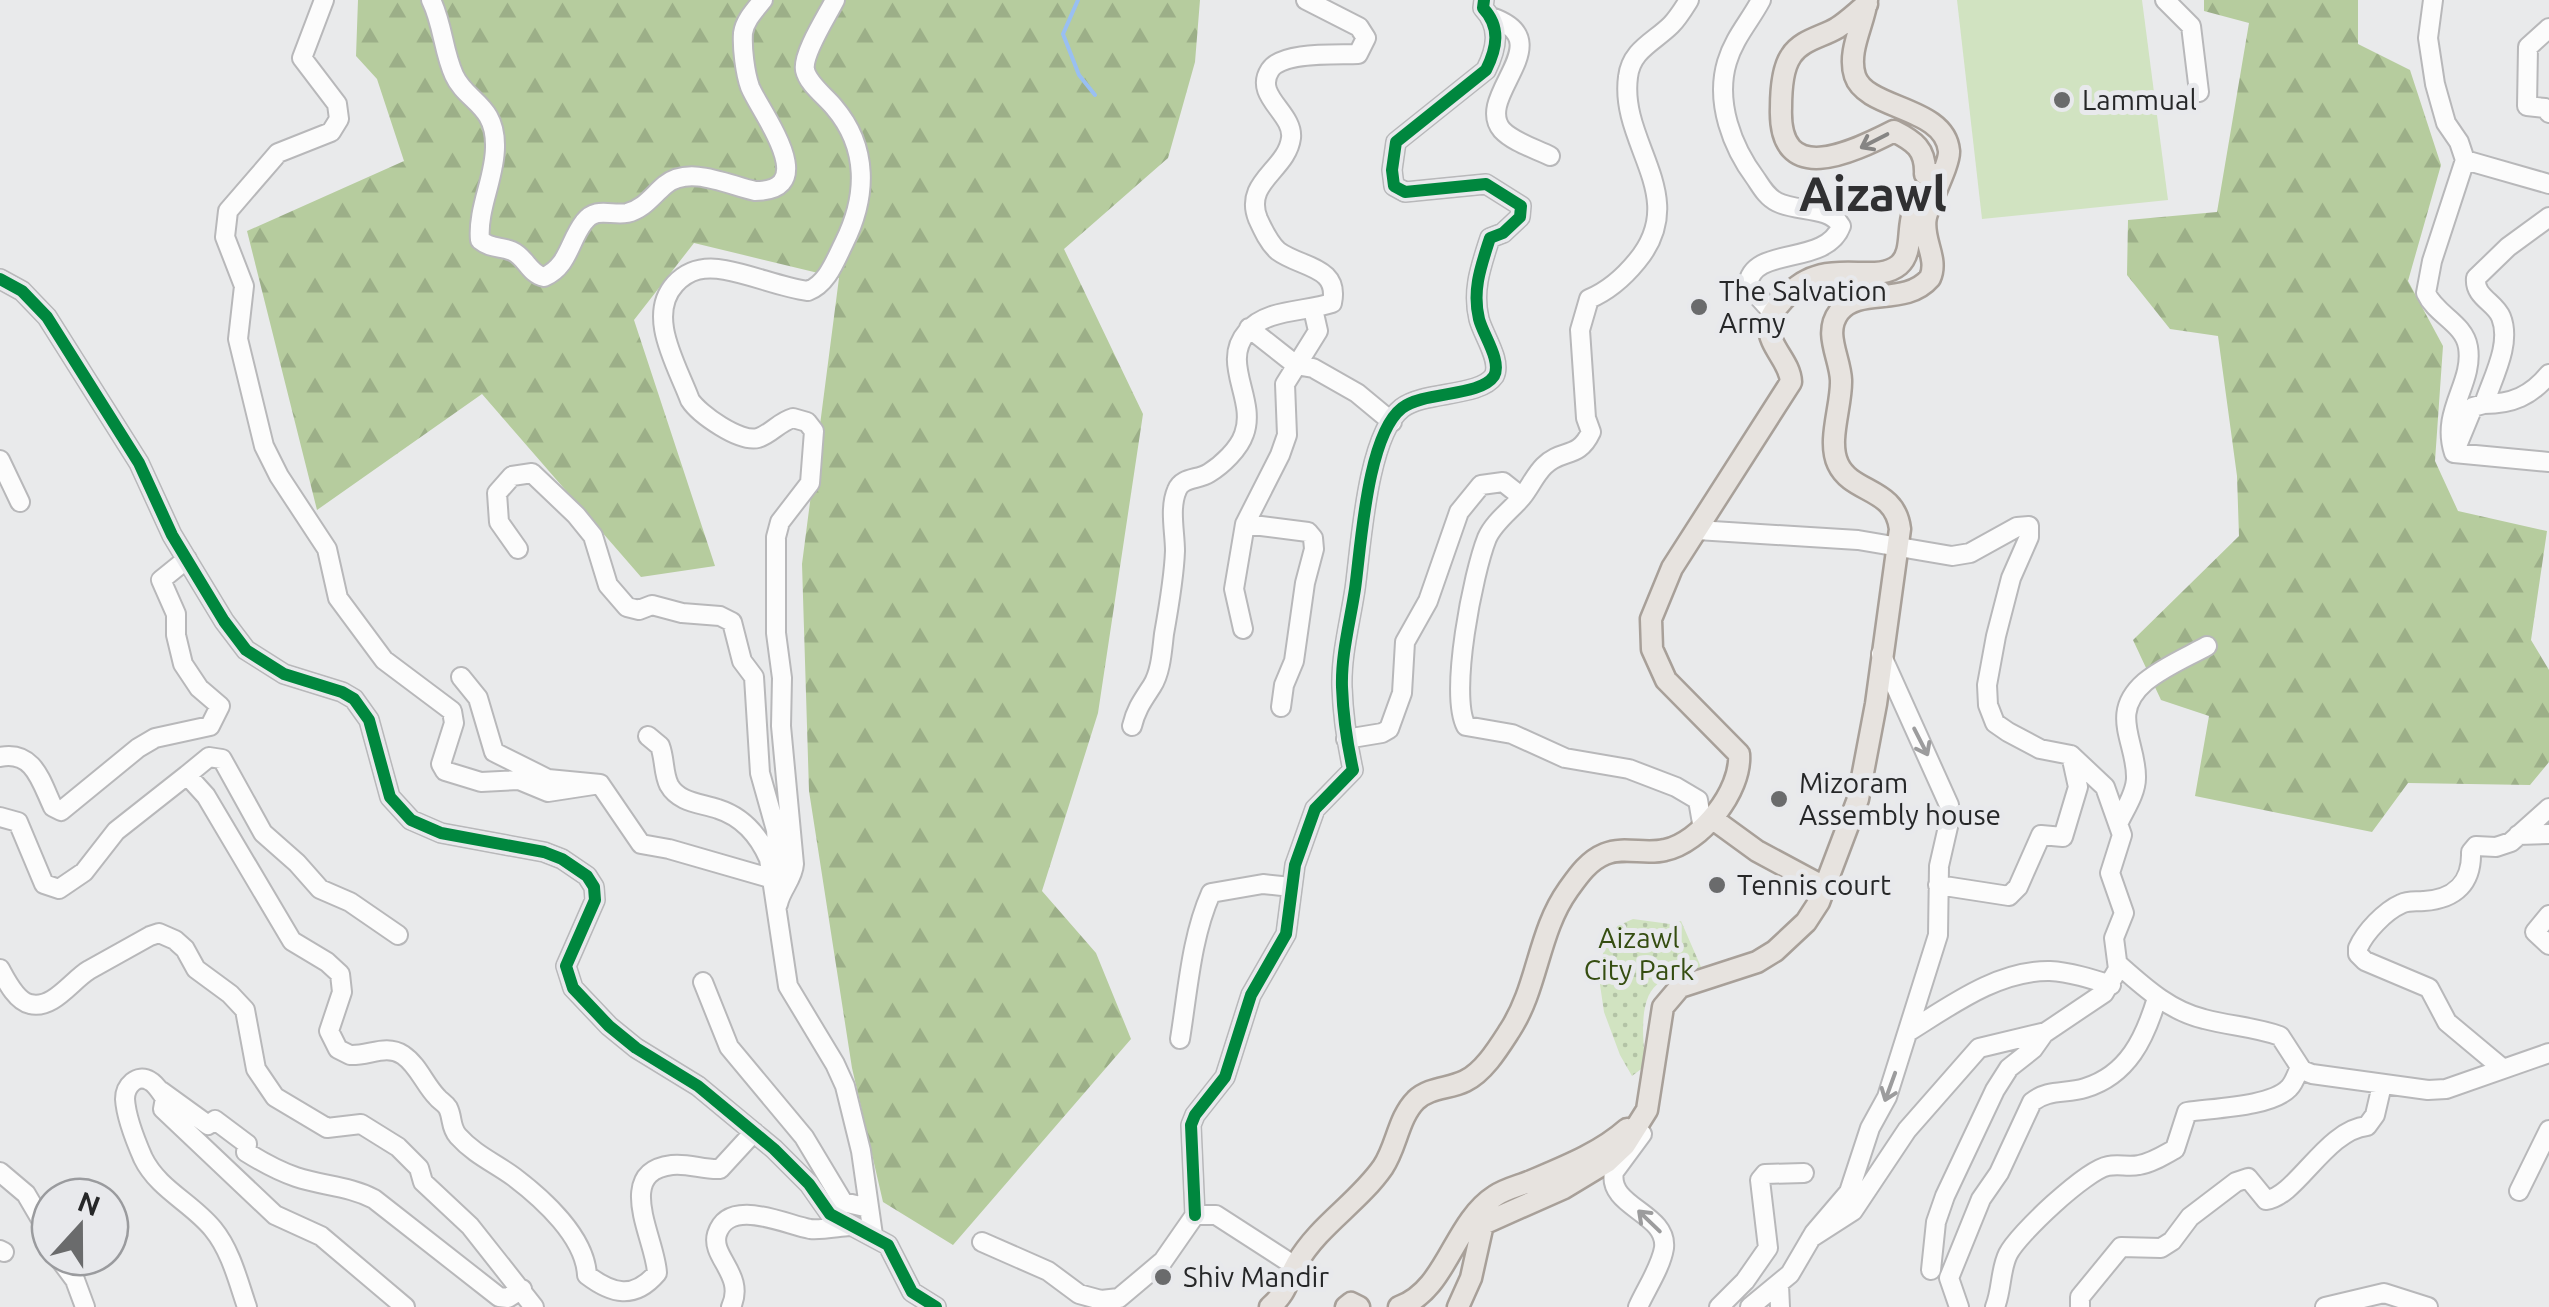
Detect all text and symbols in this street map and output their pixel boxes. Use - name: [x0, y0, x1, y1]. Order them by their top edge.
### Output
- place label: Lammual: [2082, 84, 2197, 115]
- marker: Lammual: [2051, 89, 2073, 111]
- one-way arrow: [1859, 132, 1889, 151]
- district label: Aizawl: [1799, 166, 1947, 220]
- place label: The Salvation Army: [1719, 275, 1887, 338]
- marker: The Salvation Army: [1688, 296, 1710, 318]
- one-way arrow: [1912, 726, 1931, 756]
- place label: Mizoram Assembly house: [1799, 767, 2001, 830]
- marker: Mizoram Assembly house: [1768, 788, 1790, 810]
- place label: Tennis court: [1737, 869, 1891, 900]
- marker: Tennis court: [1706, 874, 1728, 896]
- park label: Aizawl City Park: [1584, 922, 1694, 985]
- one-way arrow: [1880, 1071, 1898, 1102]
- north arrow: [30, 1177, 130, 1277]
- text: N: [74, 1185, 104, 1221]
- one-way arrow: [1637, 1209, 1661, 1233]
- place label: Shiv Mandir: [1183, 1261, 1329, 1292]
- marker: Shiv Mandir: [1152, 1266, 1174, 1288]

